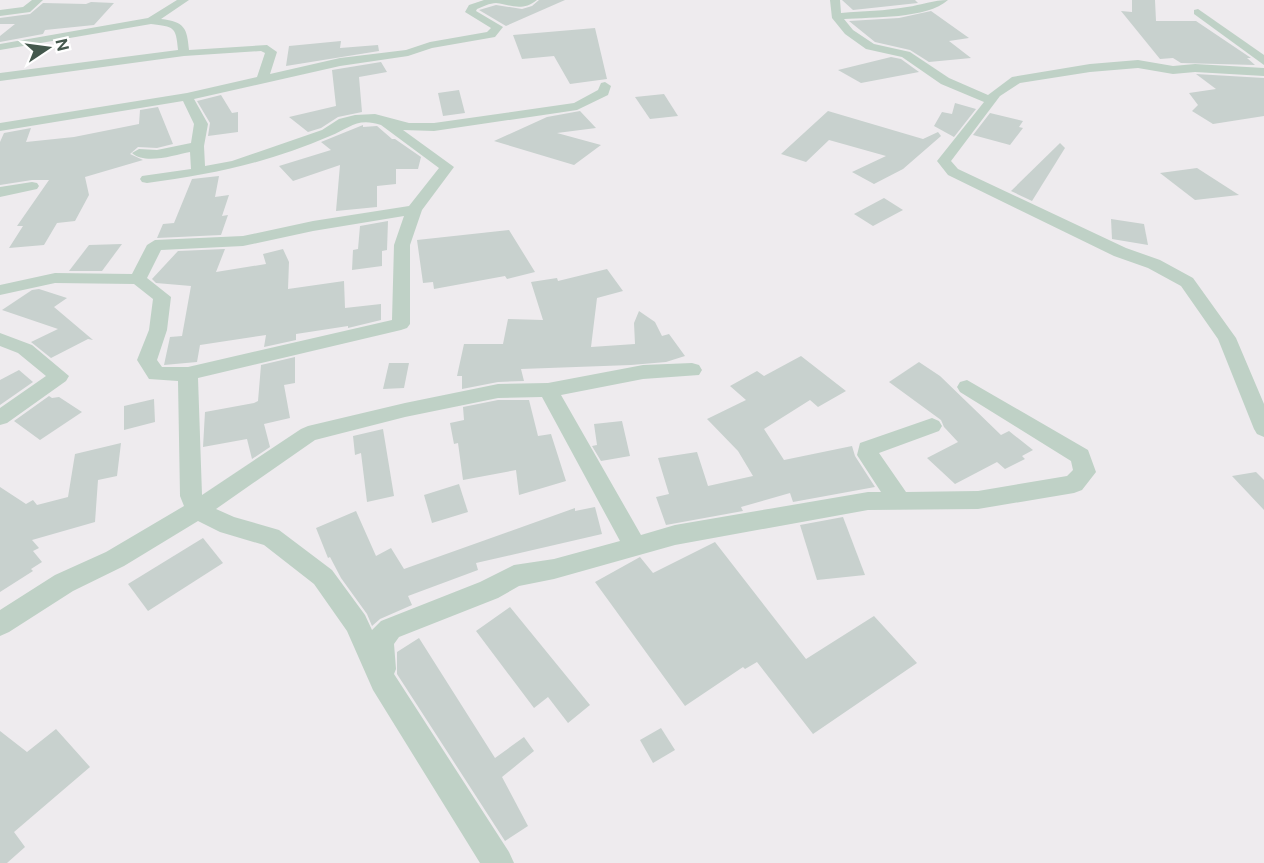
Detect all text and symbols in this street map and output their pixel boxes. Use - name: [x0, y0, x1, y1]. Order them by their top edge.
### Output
- north arrow: [18, 18, 78, 78]
- text: N: [51, 37, 73, 53]

